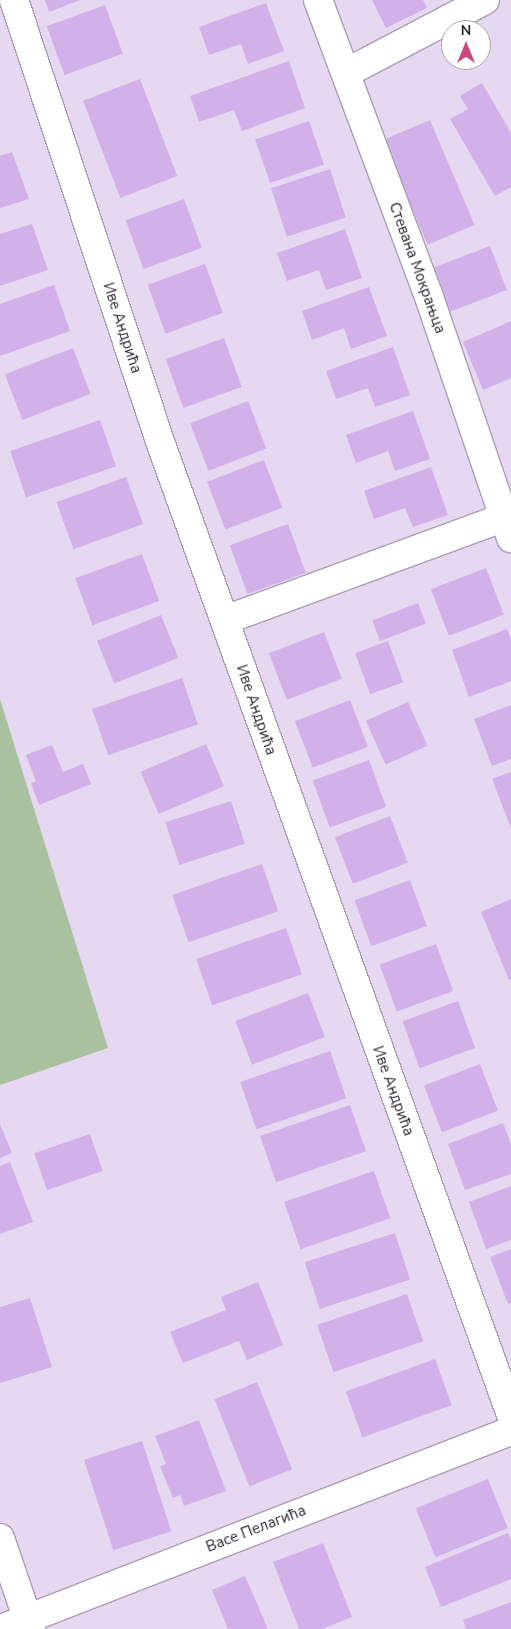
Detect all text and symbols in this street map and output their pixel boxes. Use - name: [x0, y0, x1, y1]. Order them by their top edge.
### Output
- north arrow: [441, 20, 491, 70]
- text: N: [461, 21, 471, 40]
- street label: Стевана Мокрањца: [385, 200, 449, 336]
- street label: Иве Андрића: [99, 280, 145, 376]
- street label: Иве Андрића: [232, 662, 280, 758]
- street label: Иве Андрића: [368, 1044, 418, 1138]
- street label: Васе Пелагића: [204, 1502, 308, 1556]

